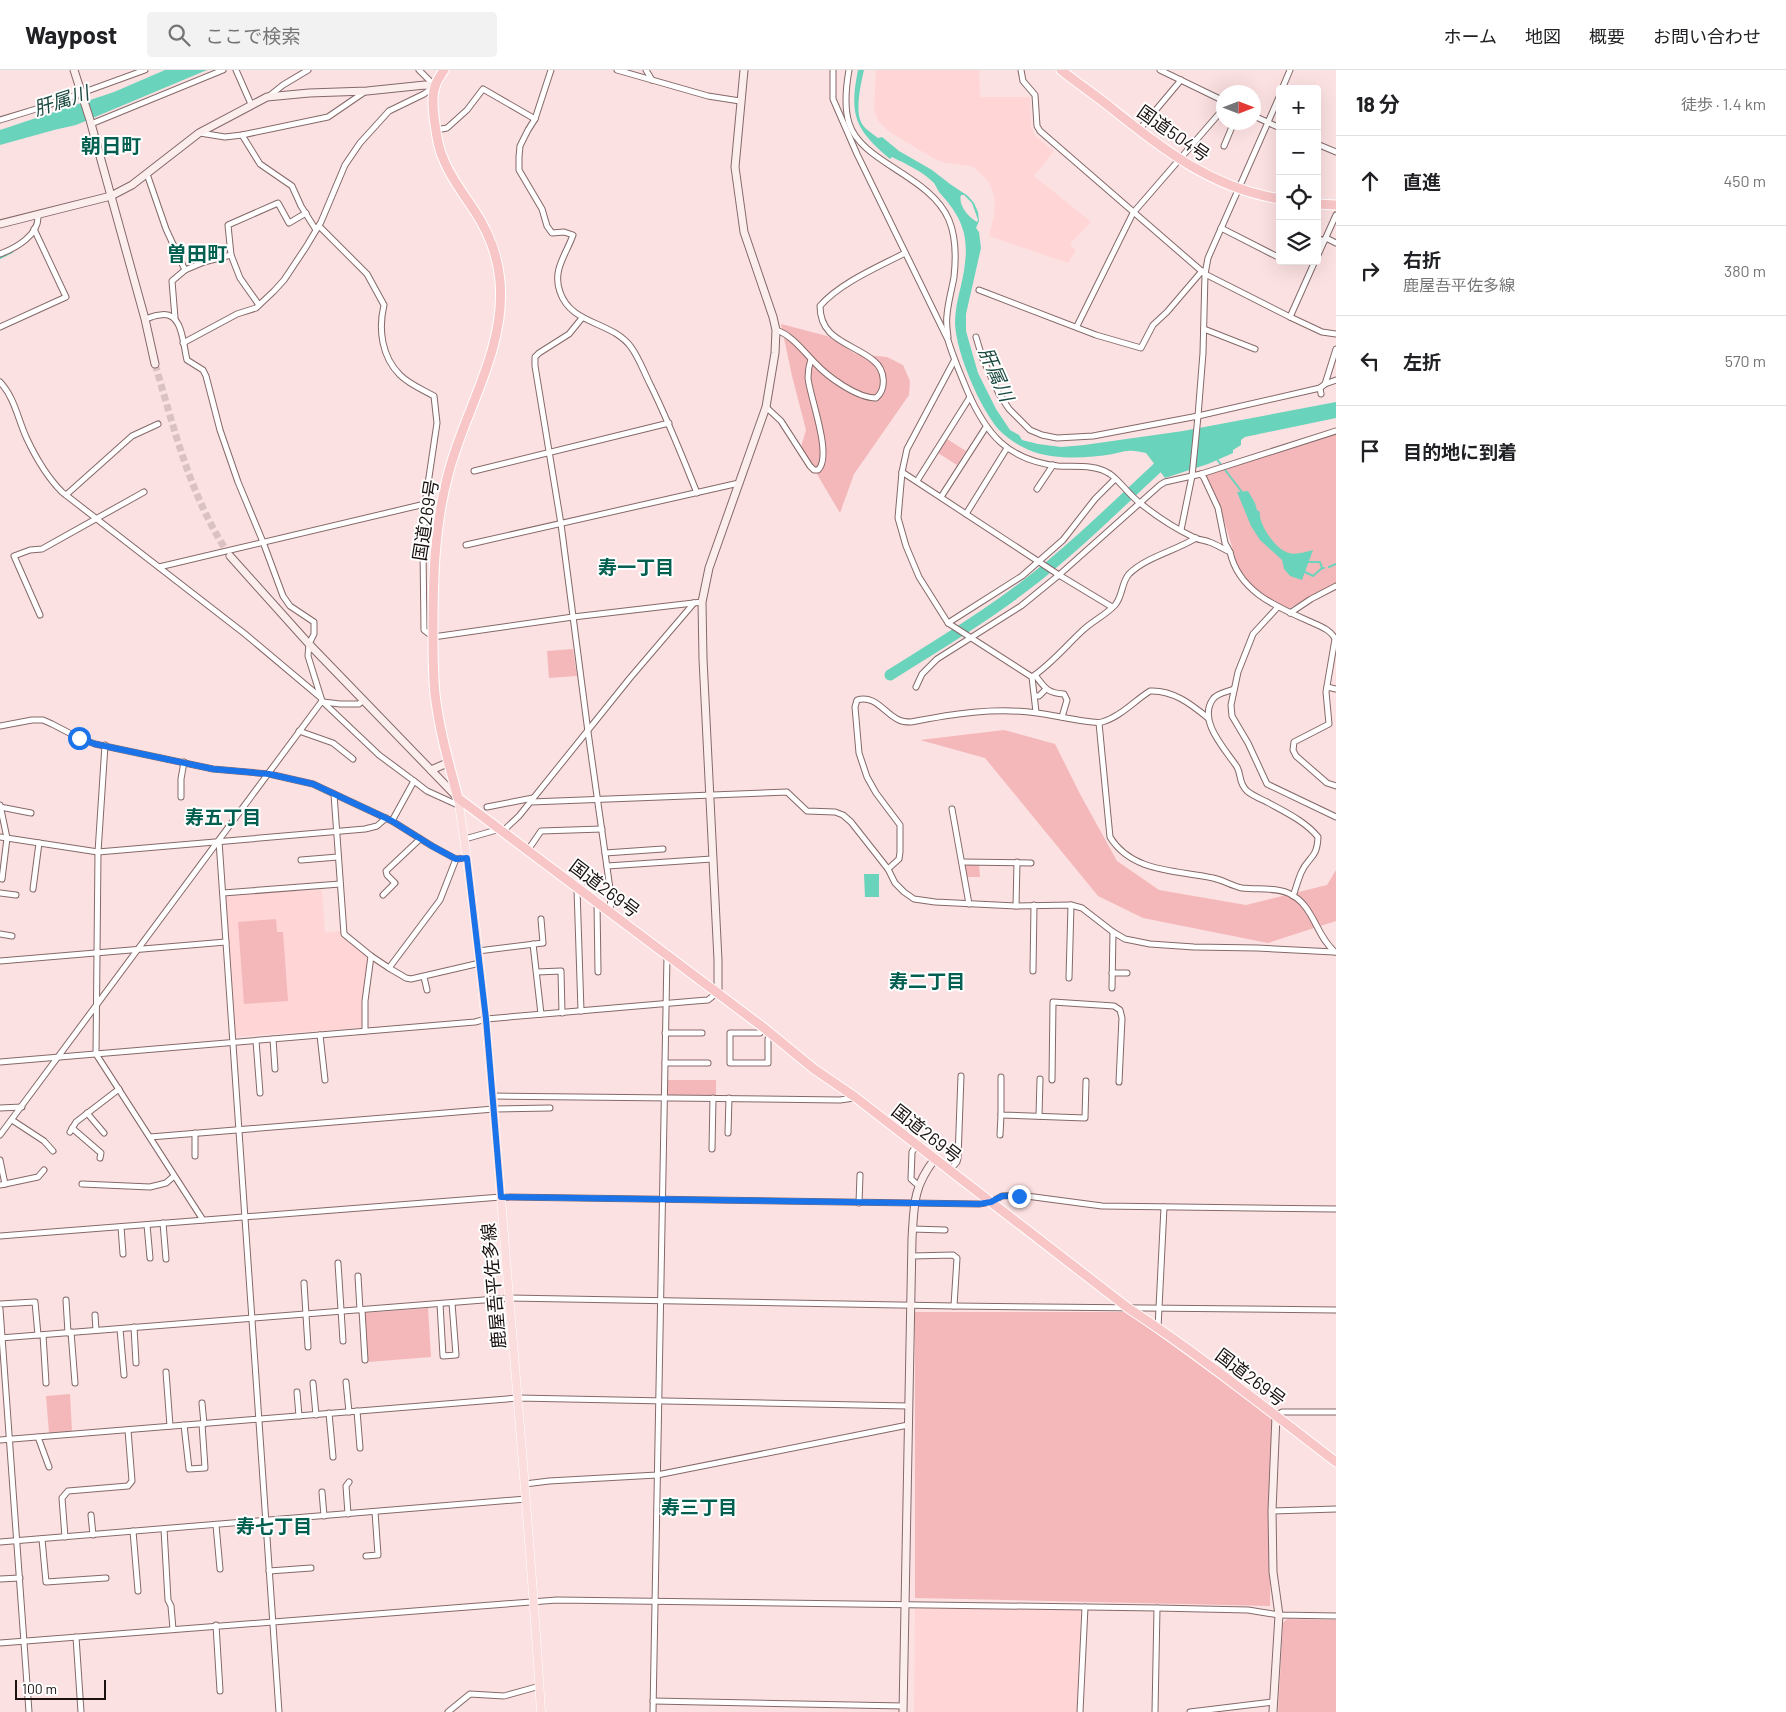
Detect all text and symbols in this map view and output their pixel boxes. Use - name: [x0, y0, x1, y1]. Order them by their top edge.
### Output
- search box: [147, 12, 497, 57]
- text: Waypost: [25, 20, 117, 49]
- icon: search: [165, 21, 193, 49]
- text: ここで検索: [205, 24, 300, 47]
- text: ホーム: [1444, 25, 1497, 47]
- text: 地図: [1525, 25, 1561, 47]
- text: 概要: [1589, 25, 1625, 47]
- text: お問い合わせ: [1653, 25, 1761, 47]
- water label: 肝属川: [30, 80, 94, 120]
- north arrow: [1216, 85, 1261, 130]
- map controls: [1276, 85, 1321, 265]
- button: +: [1276, 85, 1321, 130]
- text: 18 分: [1356, 91, 1400, 116]
- text: 徒歩 · 1.4 km: [1681, 94, 1766, 113]
- street label: 国道504号: [1134, 100, 1214, 166]
- button: −: [1276, 130, 1321, 175]
- district label: 朝日町: [81, 133, 141, 157]
- icon: ahead: [1356, 167, 1384, 195]
- text: 直進: [1403, 170, 1441, 193]
- text: 450 m: [1723, 171, 1766, 190]
- button: locate: [1276, 175, 1321, 220]
- button: layers: [1276, 220, 1321, 265]
- district label: 曽田町: [167, 241, 227, 265]
- text: 右折: [1403, 248, 1441, 271]
- icon: right: [1356, 257, 1384, 285]
- text: 380 m: [1724, 261, 1766, 280]
- text: 鹿屋吾平佐多線: [1403, 275, 1515, 294]
- water label: 肝属川: [975, 343, 1020, 407]
- icon: left: [1356, 347, 1384, 375]
- text: 左折: [1403, 350, 1441, 373]
- text: 570 m: [1725, 351, 1766, 370]
- icon: arrive: [1356, 437, 1384, 465]
- text: 目的地に到着: [1403, 440, 1517, 463]
- street label: 国道269号: [408, 478, 442, 562]
- district label: 寿一丁目: [598, 555, 674, 578]
- route start: [68, 727, 91, 750]
- district label: 寿五丁目: [185, 805, 261, 828]
- street label: 国道269号: [566, 854, 644, 922]
- district label: 寿二丁目: [889, 969, 965, 992]
- street label: 国道269号: [888, 1099, 966, 1167]
- route end: [1008, 1185, 1031, 1208]
- street label: 鹿屋吾平佐多線: [477, 1222, 509, 1350]
- street label: 国道269号: [1212, 1343, 1290, 1411]
- district label: 寿三丁目: [661, 1495, 737, 1518]
- district label: 寿七丁目: [236, 1514, 312, 1537]
- scale bar: [15, 1677, 106, 1700]
- text: 100 m: [22, 1680, 57, 1697]

